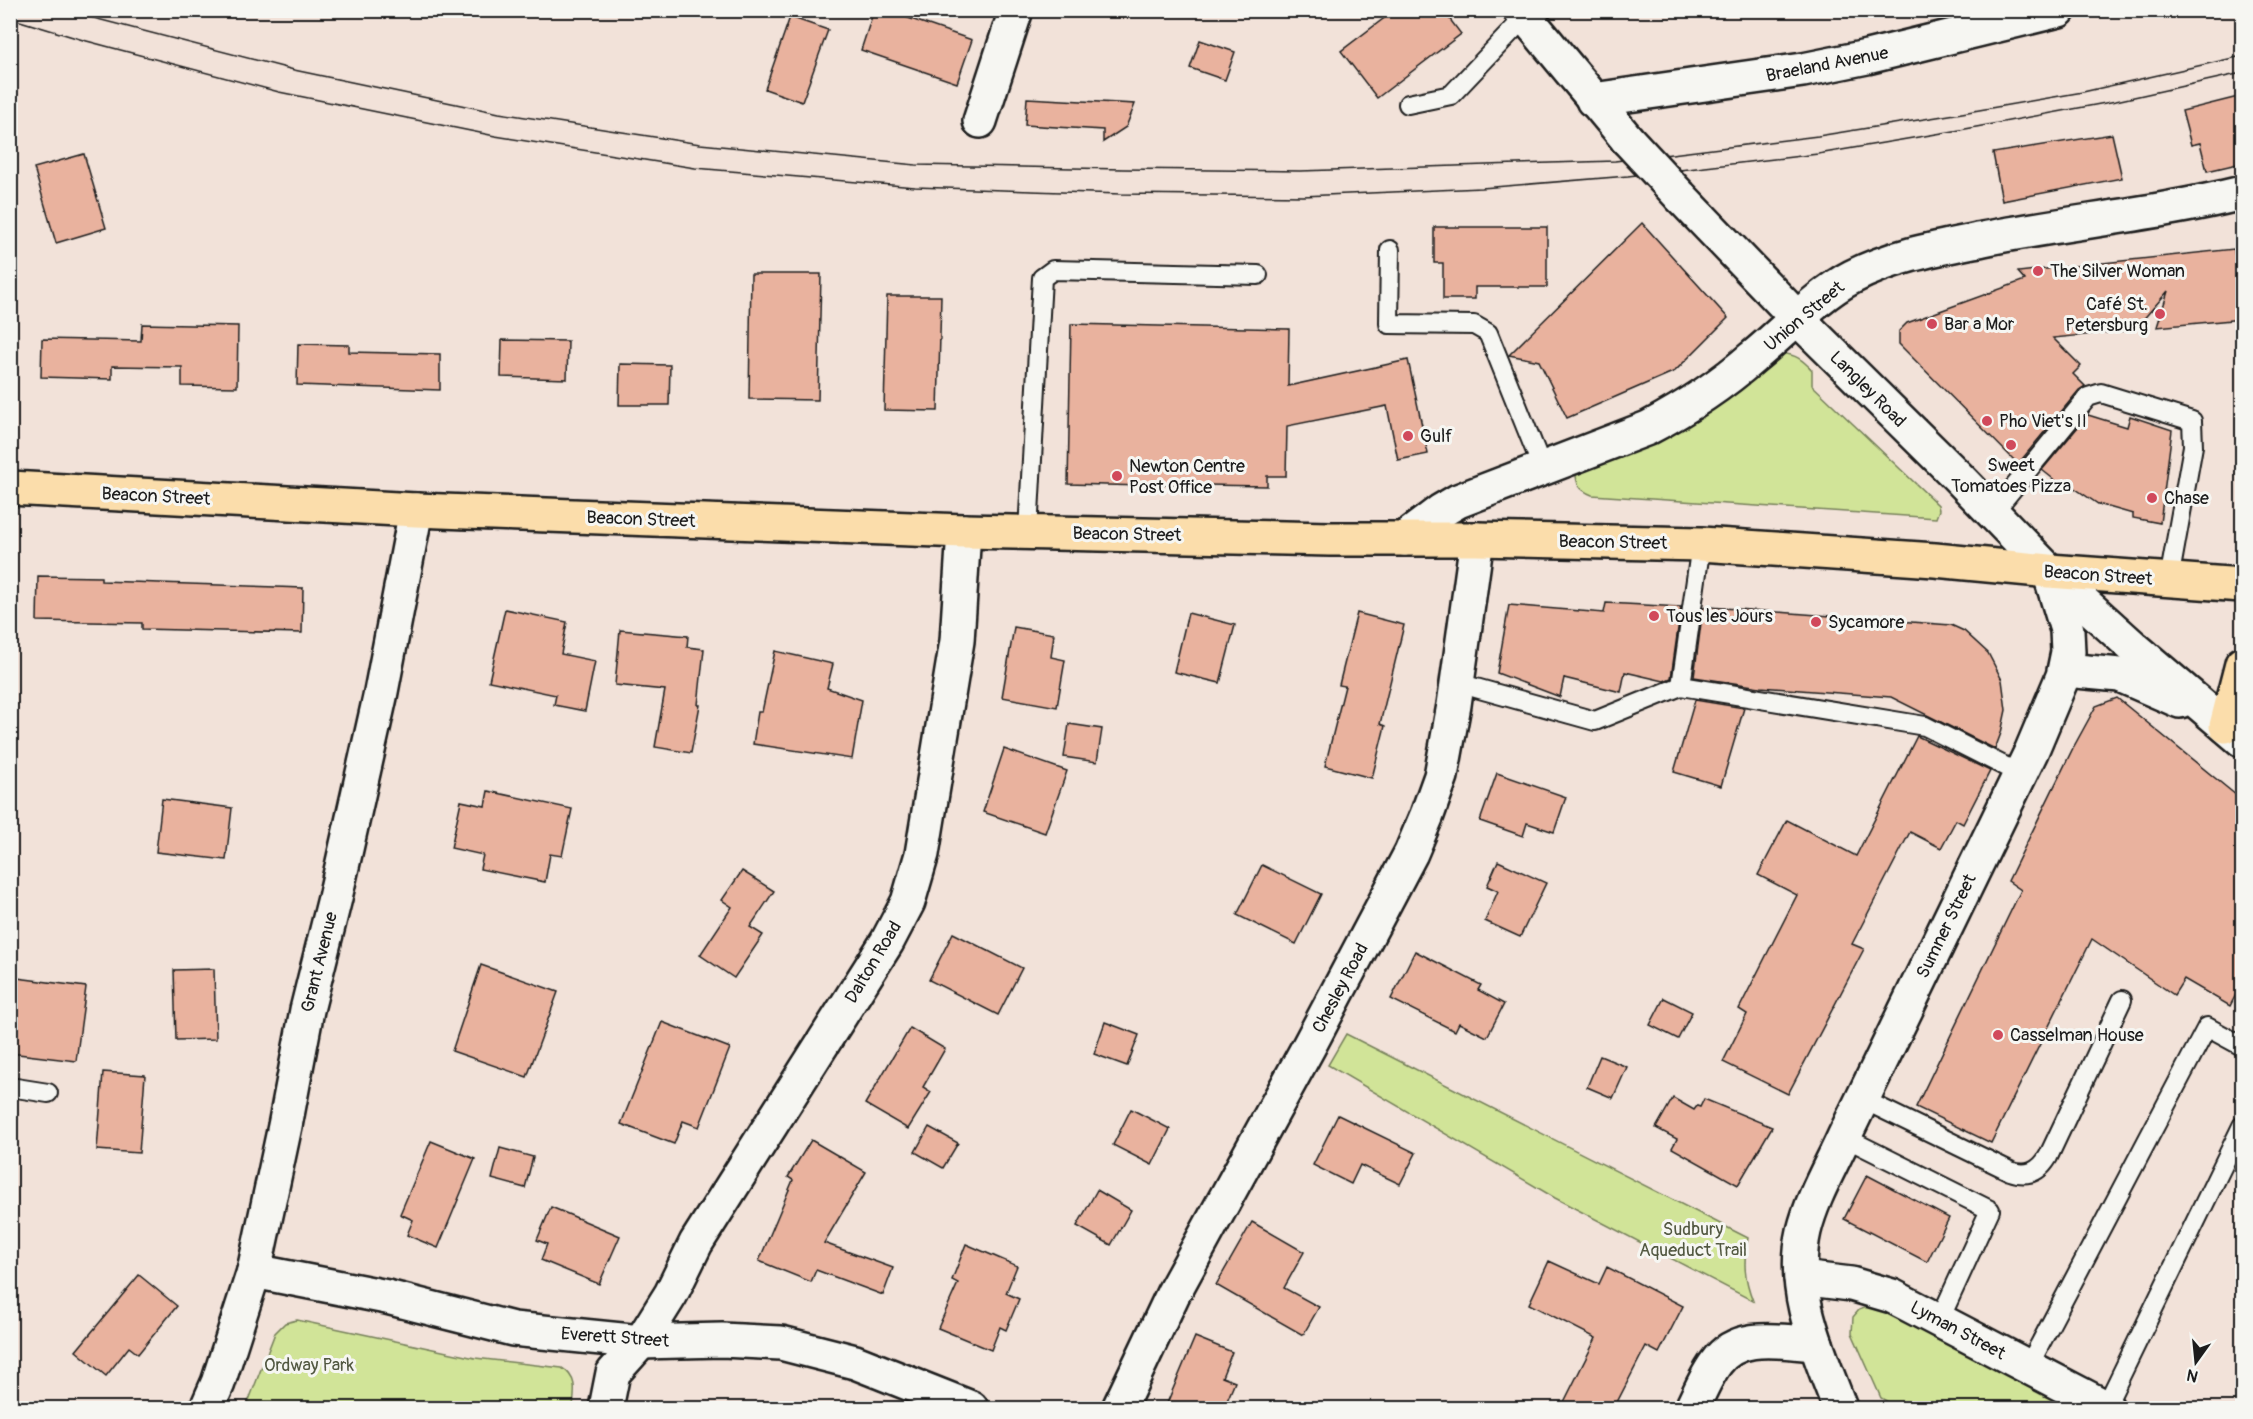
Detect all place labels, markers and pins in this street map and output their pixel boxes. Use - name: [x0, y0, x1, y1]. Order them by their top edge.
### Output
- place label: The Silver Woman: [2050, 260, 2185, 283]
- marker: The Silver Woman: [2031, 264, 2045, 278]
- place label: Café St. Petersburg: [2065, 293, 2148, 337]
- marker: Café St. Petersburg: [2153, 307, 2167, 321]
- place label: Bar a Mor: [1944, 313, 2015, 336]
- marker: Bar a Mor: [1925, 317, 1939, 331]
- place label: Pho Viet's II: [1999, 410, 2087, 433]
- marker: Pho Viet's II: [1980, 414, 1994, 428]
- place label: Gulf: [1420, 425, 1453, 448]
- marker: Gulf: [1401, 429, 1415, 443]
- marker: Sweet Tomatoes Pizza: [2004, 438, 2018, 452]
- place label: Sweet Tomatoes Pizza: [1951, 454, 2071, 498]
- place label: Newton Centre Post Office: [1129, 455, 1245, 499]
- marker: Newton Centre Post Office: [1110, 469, 1124, 483]
- place label: Chase: [2164, 487, 2209, 510]
- marker: Chase: [2145, 491, 2159, 505]
- place label: Tous les Jours: [1666, 605, 1773, 628]
- marker: Tous les Jours: [1647, 609, 1661, 623]
- place label: Sycamore: [1828, 611, 1904, 634]
- marker: Sycamore: [1809, 615, 1823, 629]
- place label: Casselman House: [2010, 1024, 2144, 1047]
- marker: Casselman House: [1991, 1028, 2005, 1042]

